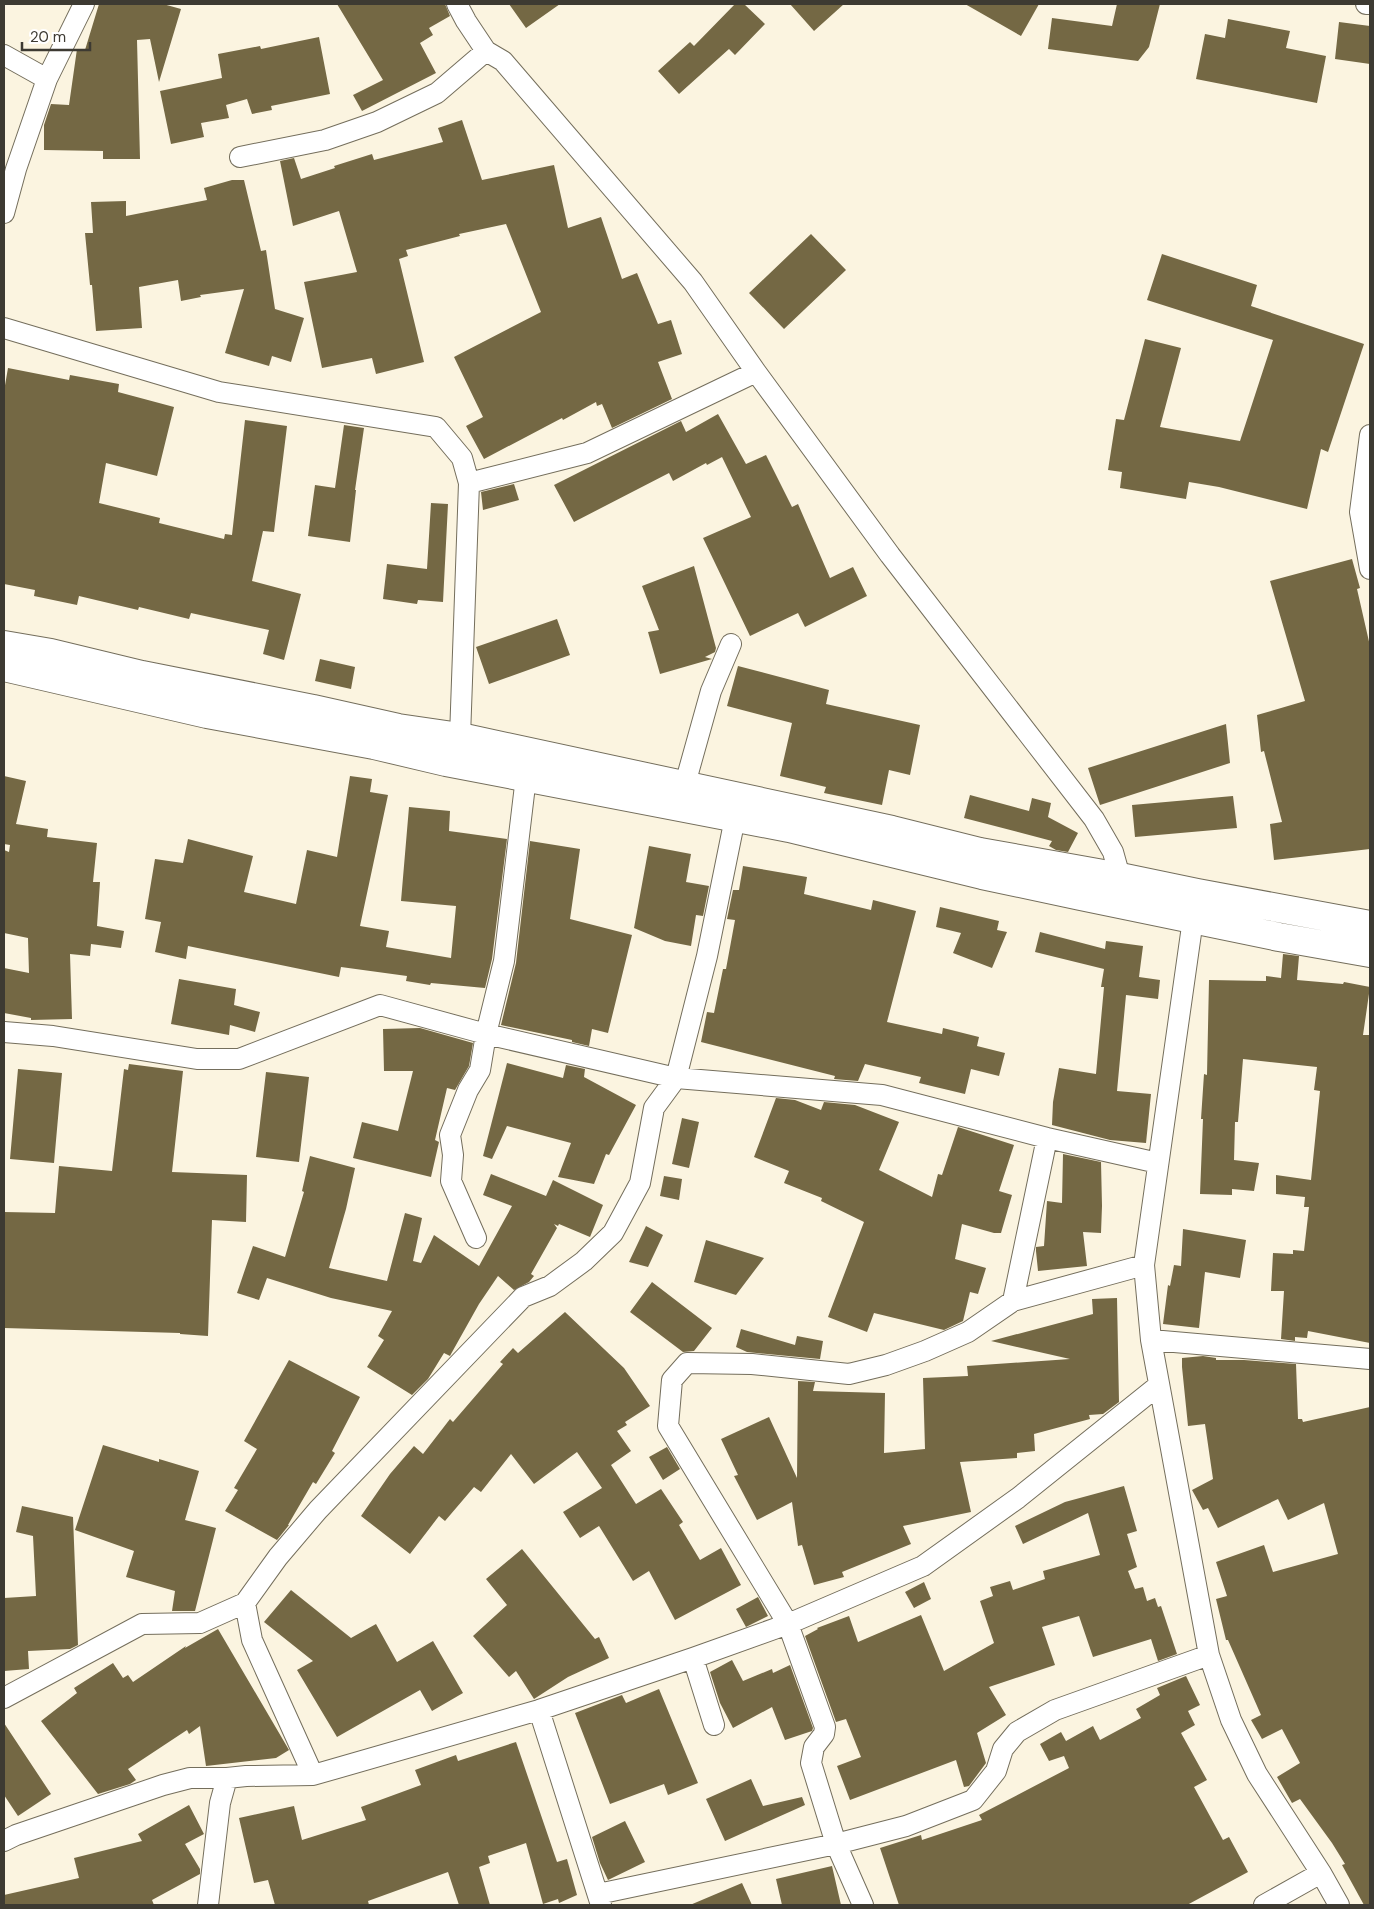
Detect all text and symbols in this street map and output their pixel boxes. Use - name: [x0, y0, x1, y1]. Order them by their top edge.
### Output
- scale bar: [22, 20, 90, 52]
- text: 20 m: [30, 27, 66, 47]

